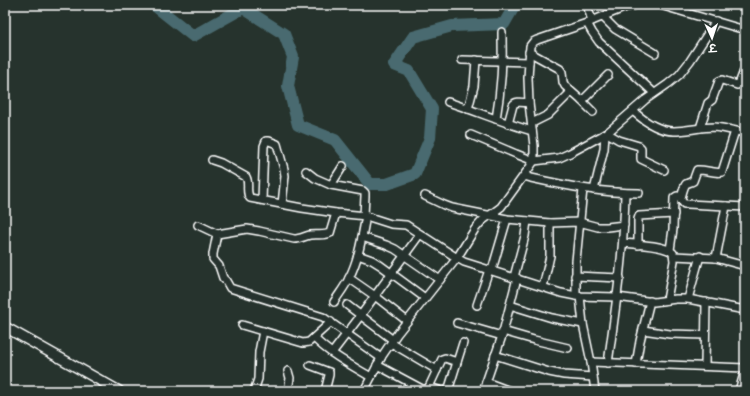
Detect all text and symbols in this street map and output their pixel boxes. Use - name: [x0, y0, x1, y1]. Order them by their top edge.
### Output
- north arrow: [692, 18, 732, 58]
- text: उ: [707, 41, 717, 54]

